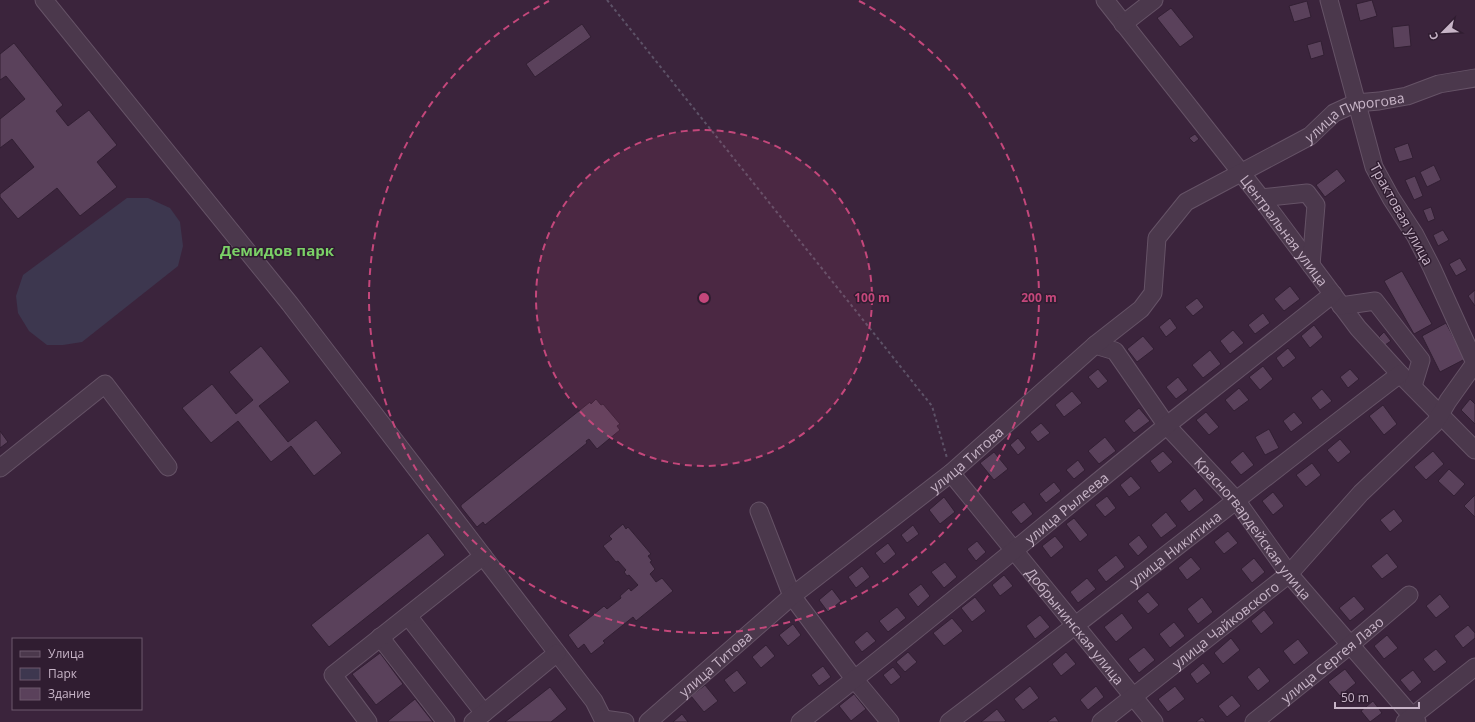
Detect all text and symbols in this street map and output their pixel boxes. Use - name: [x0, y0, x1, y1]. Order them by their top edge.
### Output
- north arrow: [1423, 12, 1463, 52]
- text: С: [1425, 30, 1442, 43]
- street label: улица Пирогова: [1302, 87, 1406, 147]
- street label: Трактовая улица: [1366, 160, 1438, 268]
- street label: Центральная улица: [1237, 171, 1333, 290]
- district label: Демидов парк: [220, 240, 335, 260]
- text: 100 m: [854, 289, 890, 306]
- text: 200 m: [1021, 289, 1057, 306]
- centre of rings: [697, 291, 711, 305]
- street label: улица Титова: [925, 422, 1007, 496]
- street label: Красногвардейская улица: [1191, 452, 1316, 603]
- street label: улица Рылеева: [1020, 468, 1112, 547]
- street label: улица Никитина: [1125, 506, 1225, 590]
- street label: Добрынинская улица: [1022, 563, 1129, 688]
- street label: улица Чайковского: [1168, 576, 1283, 672]
- street label: улица Сергея Лазо: [1276, 611, 1387, 707]
- street label: улица Титова: [674, 626, 756, 701]
- legend: [12, 638, 142, 710]
- text: Улица: [48, 645, 84, 662]
- text: Парк: [48, 665, 78, 682]
- scale bar: [1335, 684, 1419, 710]
- text: Здание: [48, 685, 91, 702]
- text: 50 m: [1341, 689, 1369, 706]

